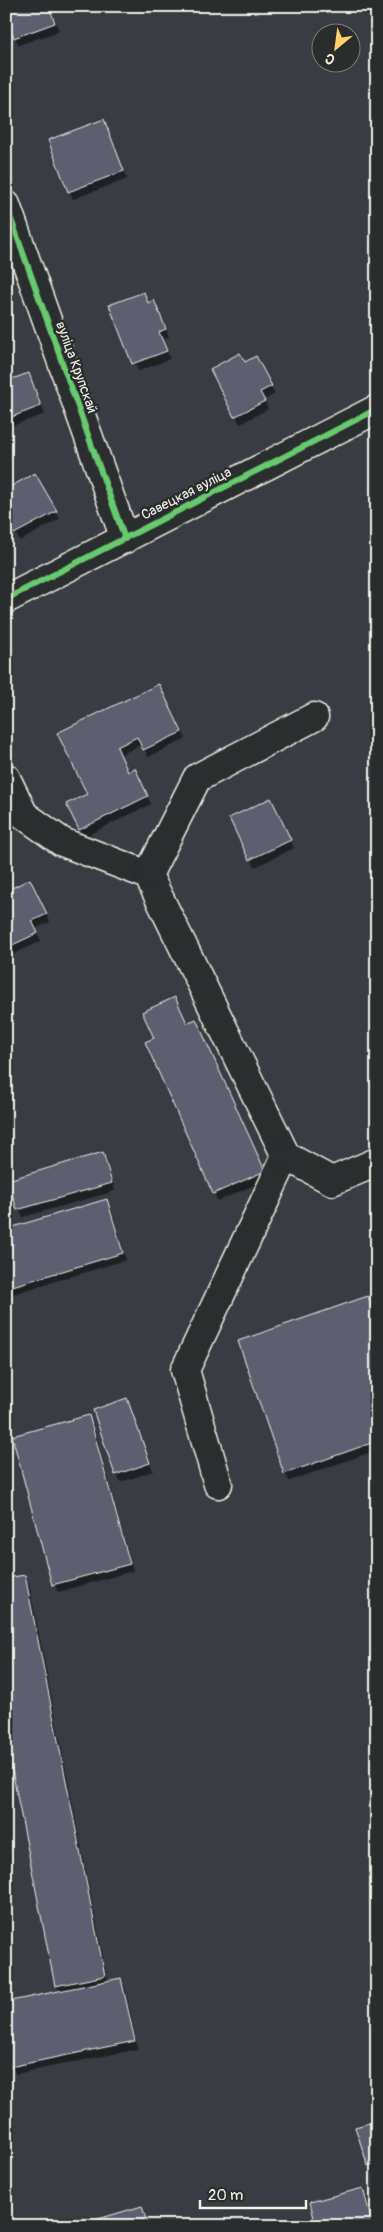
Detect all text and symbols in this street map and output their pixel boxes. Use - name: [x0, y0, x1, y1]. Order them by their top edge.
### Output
- north arrow: [310, 22, 360, 72]
- text: С: [322, 49, 338, 68]
- street label: вуліца Крупскай: [52, 319, 101, 415]
- street label: Савецкая вуліца: [138, 463, 234, 524]
- scale bar: [200, 2177, 307, 2209]
- text: 20 m: [208, 2186, 243, 2205]

